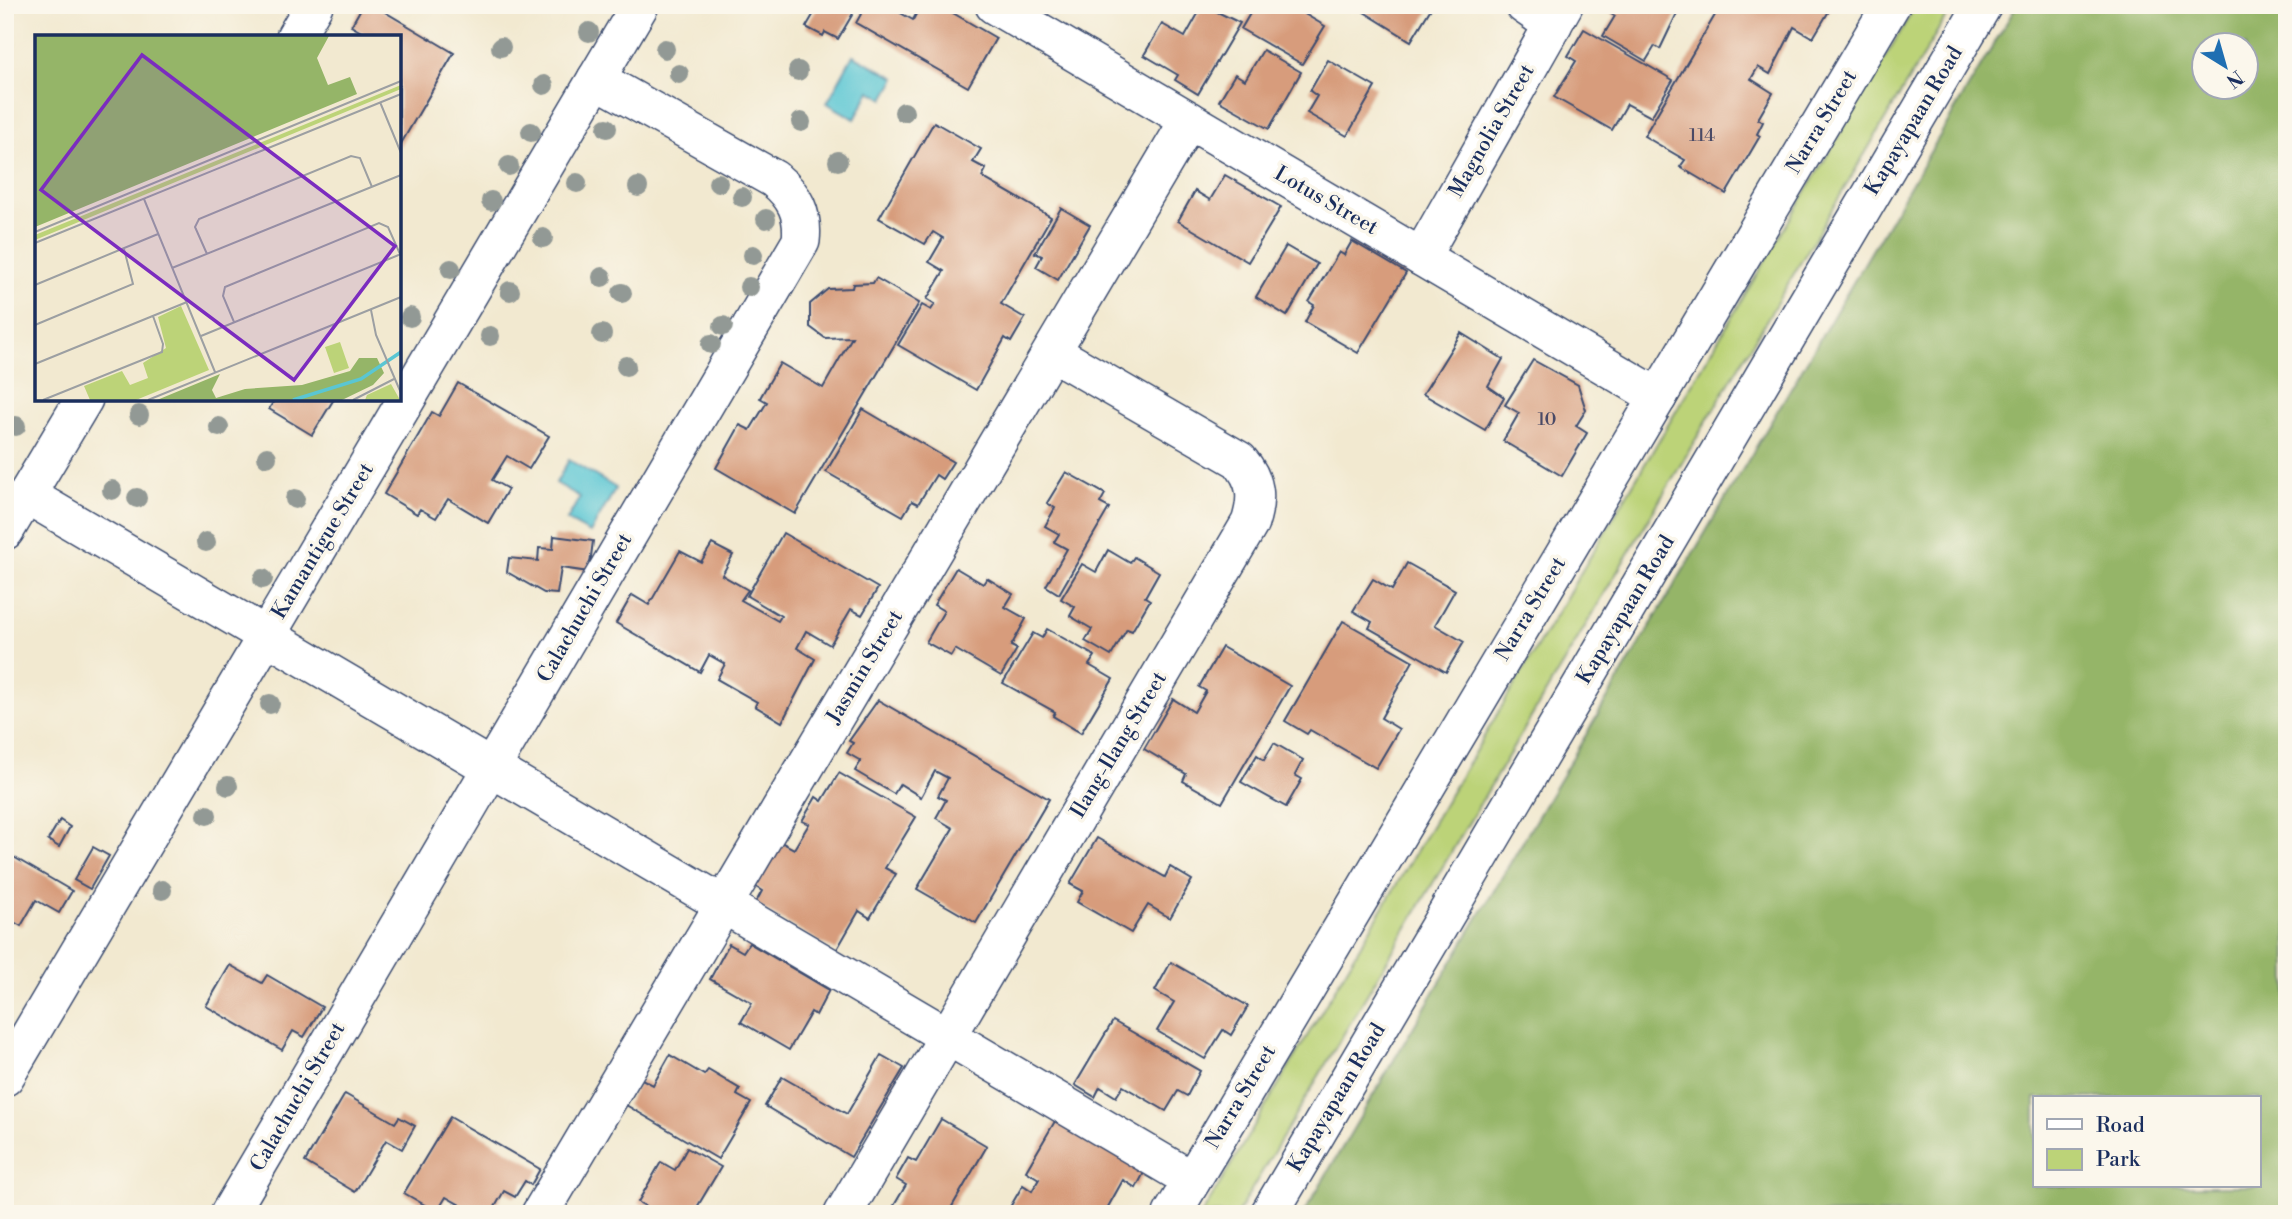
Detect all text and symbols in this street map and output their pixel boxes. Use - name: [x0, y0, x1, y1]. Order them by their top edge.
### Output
- north arrow: [2190, 32, 2260, 102]
- inset map: [35, 35, 401, 401]
- street label: Kapayapaan Road: [1859, 42, 1969, 200]
- street label: Magnolia Street: [1443, 59, 1541, 202]
- street label: Narra Street: [1781, 65, 1863, 179]
- text: N: [2221, 65, 2248, 93]
- house number: 114: [1689, 124, 1715, 147]
- street label: Lotus Street: [1269, 161, 1383, 241]
- house number: 10: [1537, 408, 1557, 431]
- street label: Kamantigue Street: [266, 458, 380, 624]
- street label: Calachuchi Street: [532, 528, 639, 687]
- street label: Kapayapaan Road: [1571, 531, 1681, 689]
- street label: Narra Street: [1490, 552, 1572, 666]
- street label: Jasmin Street: [820, 605, 909, 729]
- street label: Ilang-Ilang Street: [1065, 667, 1173, 823]
- street label: Calachuchi Street: [245, 1017, 352, 1176]
- street label: Kapayapaan Road: [1282, 1019, 1392, 1177]
- street label: Narra Street: [1200, 1040, 1282, 1154]
- legend: [2033, 1096, 2260, 1188]
- text: Road: [2096, 1113, 2145, 1139]
- text: Park: [2096, 1147, 2141, 1173]

